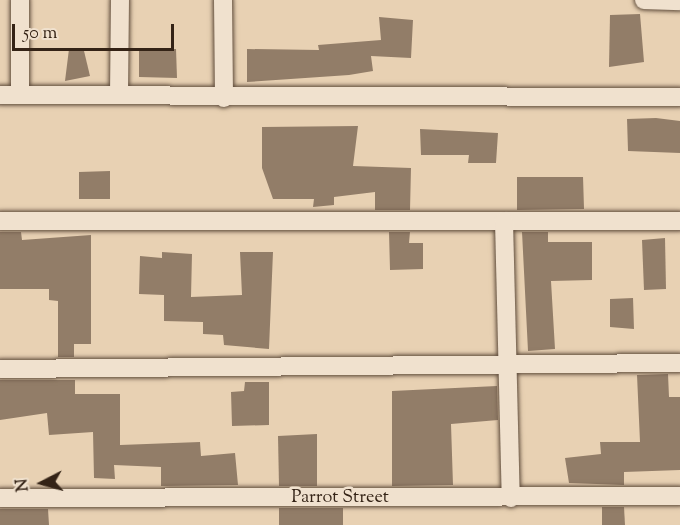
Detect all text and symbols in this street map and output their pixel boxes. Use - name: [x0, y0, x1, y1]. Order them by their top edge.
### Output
- scale bar: [15, 12, 177, 50]
- text: 50 m: [23, 21, 57, 47]
- north arrow: [12, 453, 72, 513]
- text: N: [11, 477, 36, 492]
- street label: Parrot Street: [291, 487, 389, 509]

